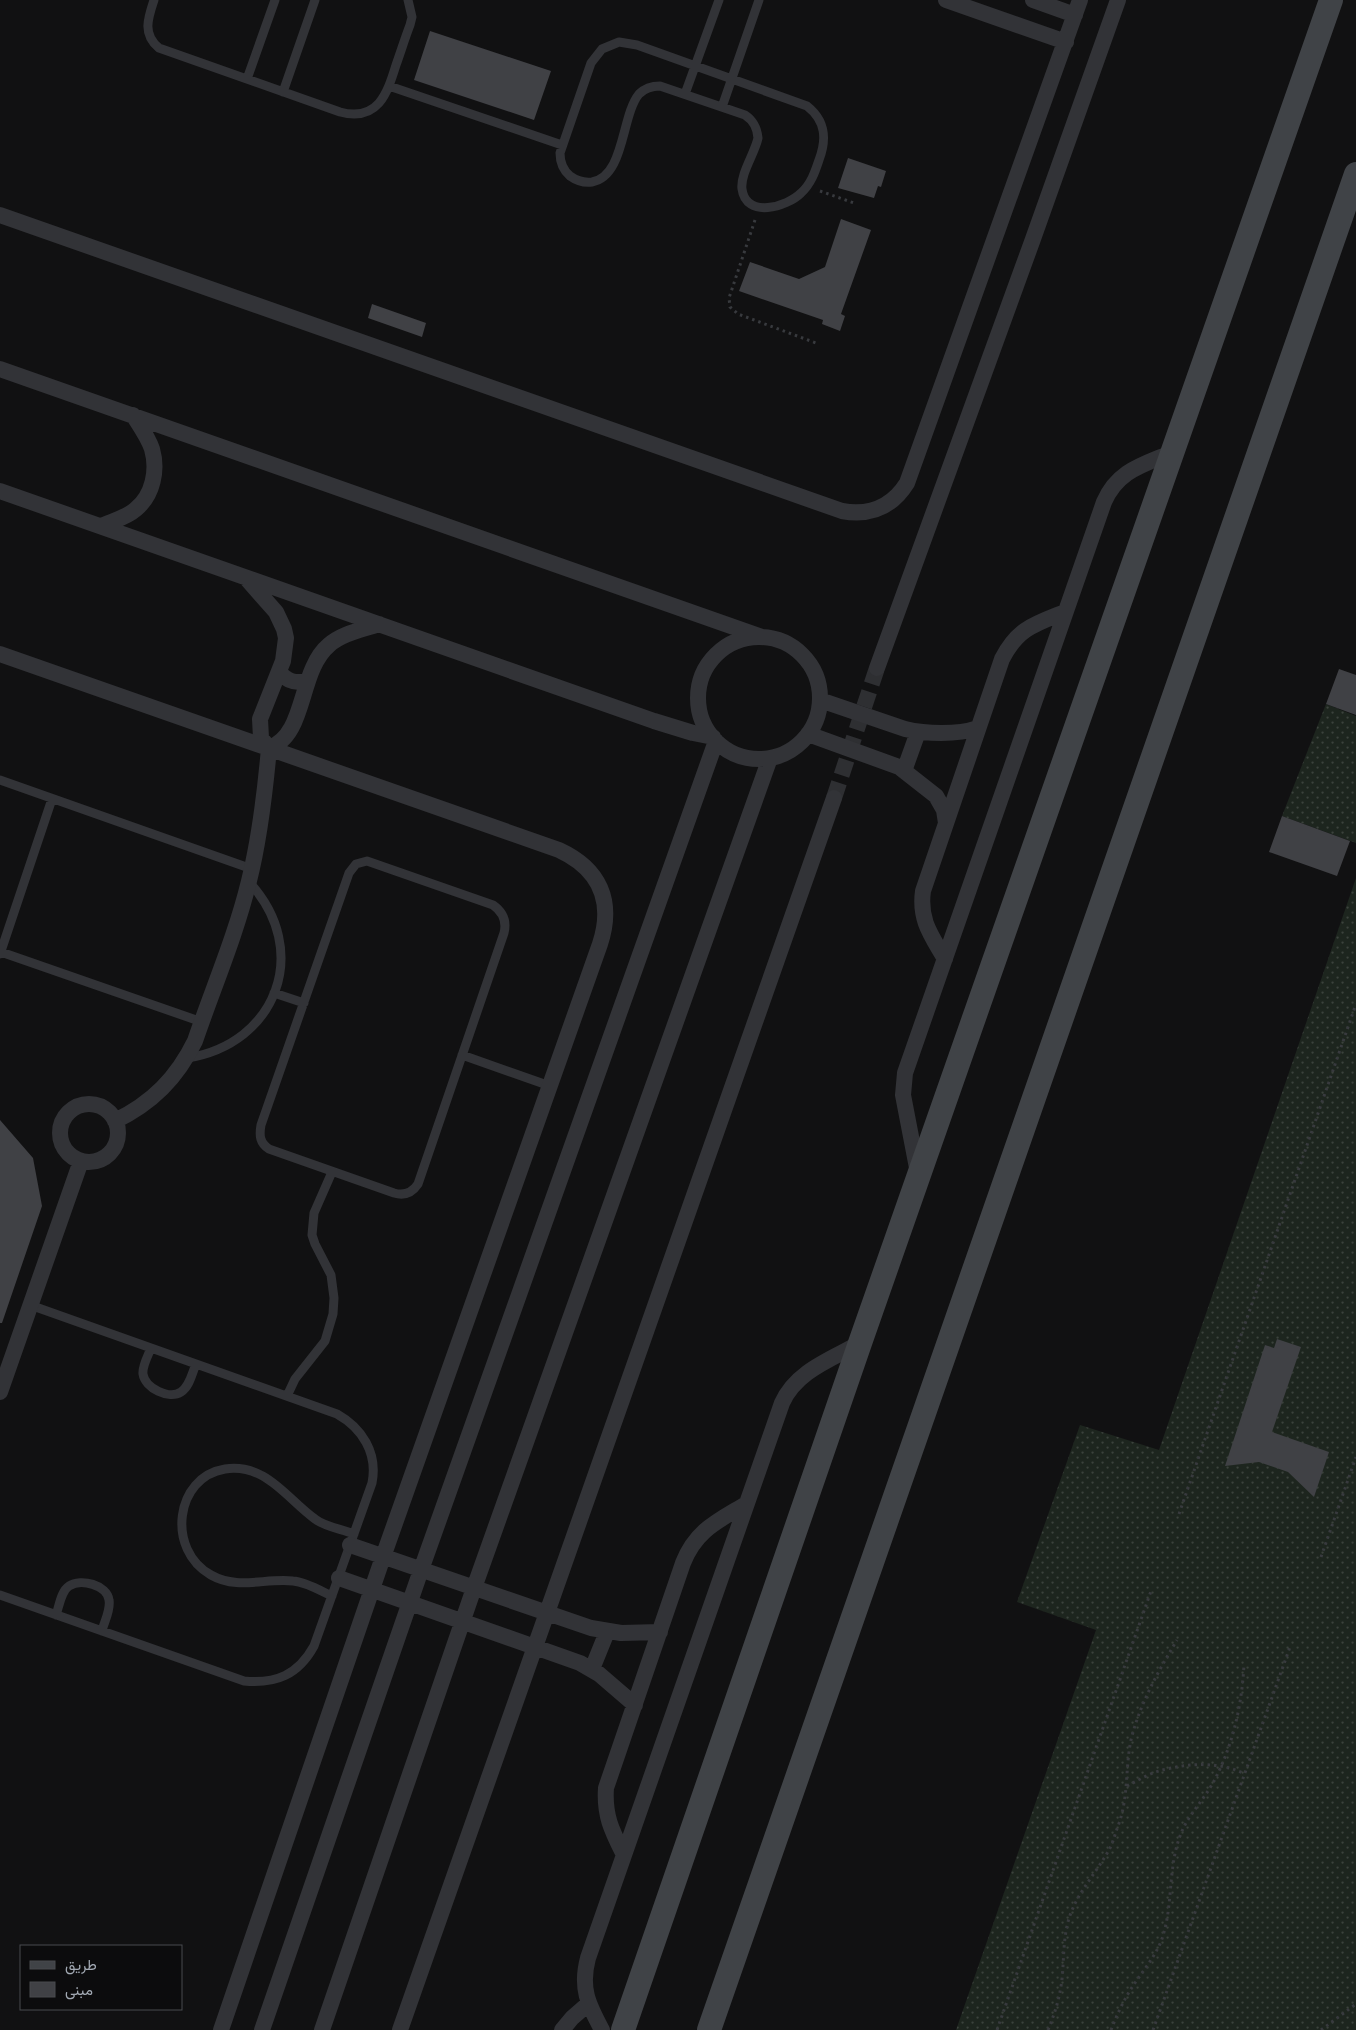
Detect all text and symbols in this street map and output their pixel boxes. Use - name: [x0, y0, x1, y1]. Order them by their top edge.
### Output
- legend: [20, 1945, 182, 2010]
- text: طريق: [65, 1954, 97, 1976]
- text: مبنى: [65, 1979, 93, 2001]

